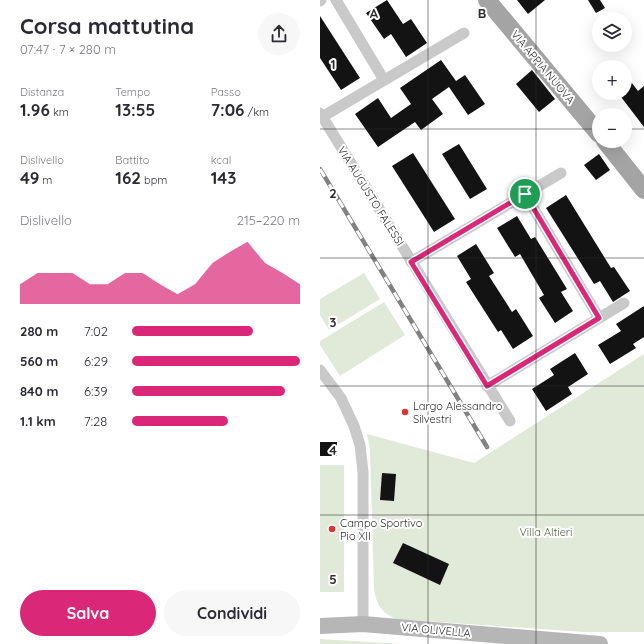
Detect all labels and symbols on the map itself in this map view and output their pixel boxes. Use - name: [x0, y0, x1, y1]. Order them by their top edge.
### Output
- text: A: [370, 5, 379, 21]
- text: B: [478, 5, 486, 21]
- street label: VIA APPIA NUOVA: [508, 27, 578, 107]
- text: 1: [330, 56, 336, 72]
- street label: VIA AUGUSTO FALESSI: [335, 144, 407, 248]
- pin: [508, 177, 542, 211]
- text: 2: [329, 185, 337, 201]
- text: 3: [330, 314, 337, 330]
- place label: Largo Alessandro Silvestri: [413, 399, 503, 426]
- marker: Largo Alessandro Silvestri: [400, 407, 410, 417]
- text: 4: [329, 442, 337, 458]
- place label: Campo Sportivo Pio XII: [340, 516, 423, 543]
- marker: Campo Sportivo Pio XII: [327, 524, 337, 534]
- park label: Villa Altieri: [520, 525, 572, 539]
- text: 5: [329, 571, 337, 587]
- street label: VIA OLIVELLA: [401, 620, 471, 640]

